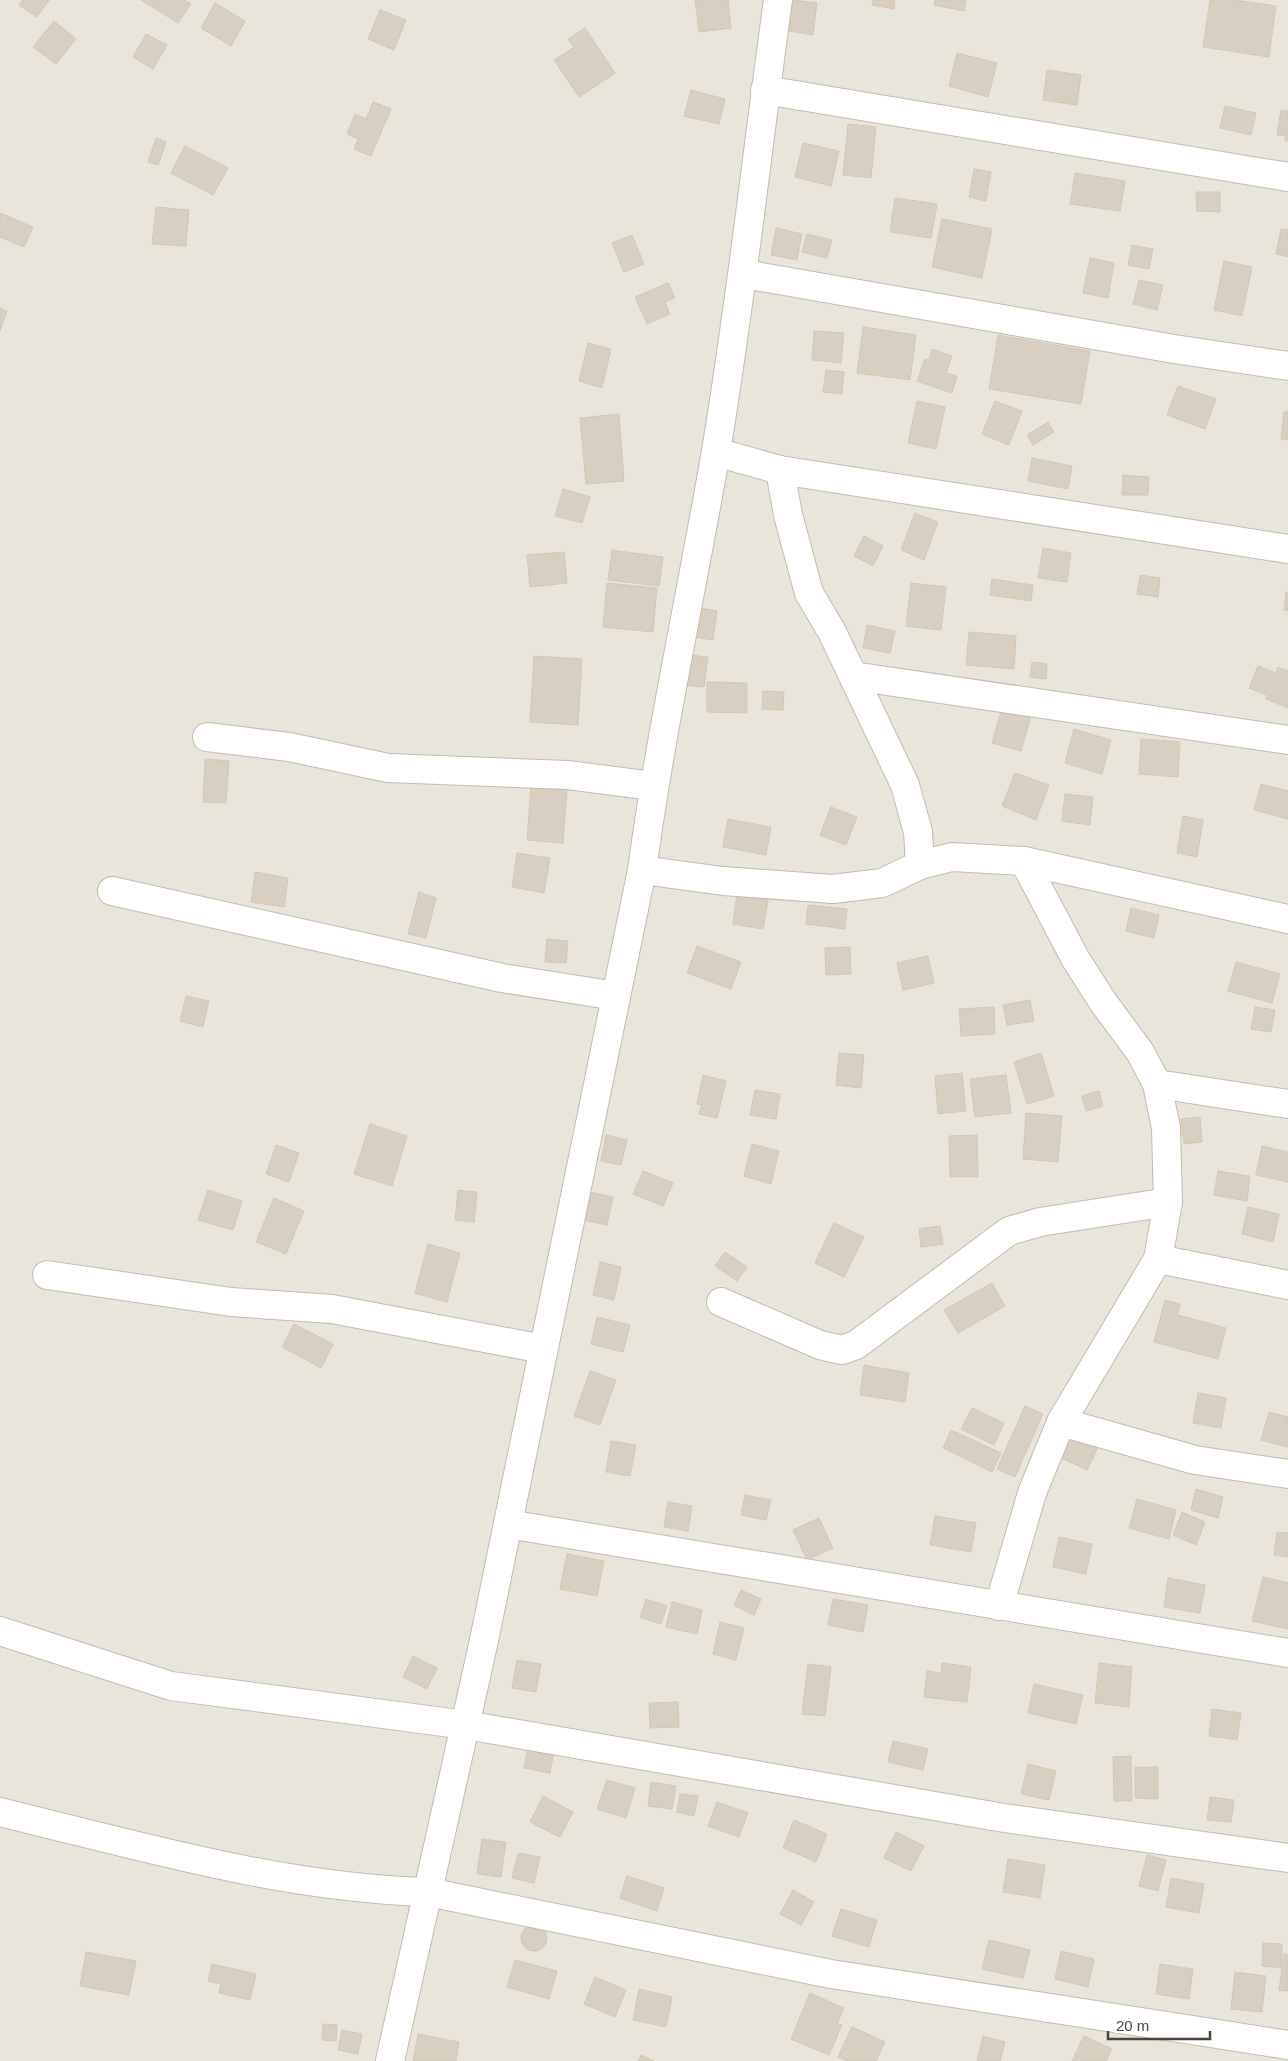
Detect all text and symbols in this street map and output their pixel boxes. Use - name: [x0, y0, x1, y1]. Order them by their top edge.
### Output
- scale bar: [1108, 2008, 1210, 2040]
- text: 20 m: [1116, 2017, 1149, 2034]

